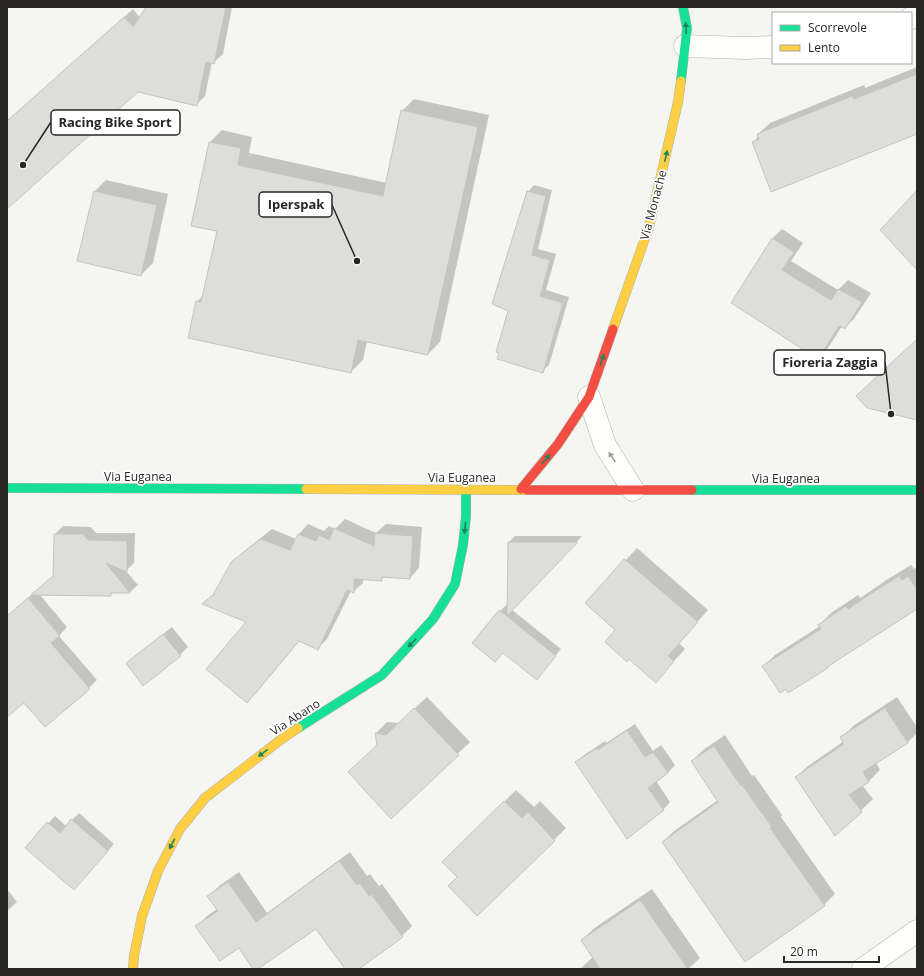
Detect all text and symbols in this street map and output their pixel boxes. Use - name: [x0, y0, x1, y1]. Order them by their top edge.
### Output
- legend: [772, 12, 912, 64]
- text: Scorrevole: [808, 19, 867, 36]
- one-way arrow: [683, 21, 689, 34]
- text: Lento: [808, 39, 840, 56]
- callout: Racing Bike Sport: [51, 110, 180, 135]
- text: Racing Bike Sport: [58, 113, 172, 131]
- one-way arrow: [663, 150, 669, 162]
- street label: Via Monache: [635, 168, 671, 242]
- callout: Iperspak: [259, 192, 332, 217]
- text: Iperspak: [268, 195, 325, 213]
- callout: Fioreria Zaggia: [774, 350, 885, 375]
- text: Fioreria Zaggia: [782, 353, 878, 371]
- one-way arrow: [599, 354, 605, 366]
- one-way arrow: [608, 452, 616, 462]
- one-way arrow: [541, 454, 550, 464]
- street label: Via Euganea: [104, 468, 172, 485]
- street label: Via Euganea: [428, 469, 496, 486]
- street label: Via Euganea: [752, 470, 820, 487]
- one-way arrow: [462, 522, 468, 534]
- one-way arrow: [407, 637, 416, 648]
- street label: Via Abano: [267, 695, 323, 739]
- one-way arrow: [258, 749, 269, 757]
- one-way arrow: [169, 838, 176, 850]
- scale bar: [784, 938, 879, 964]
- text: 20 m: [790, 943, 818, 960]

